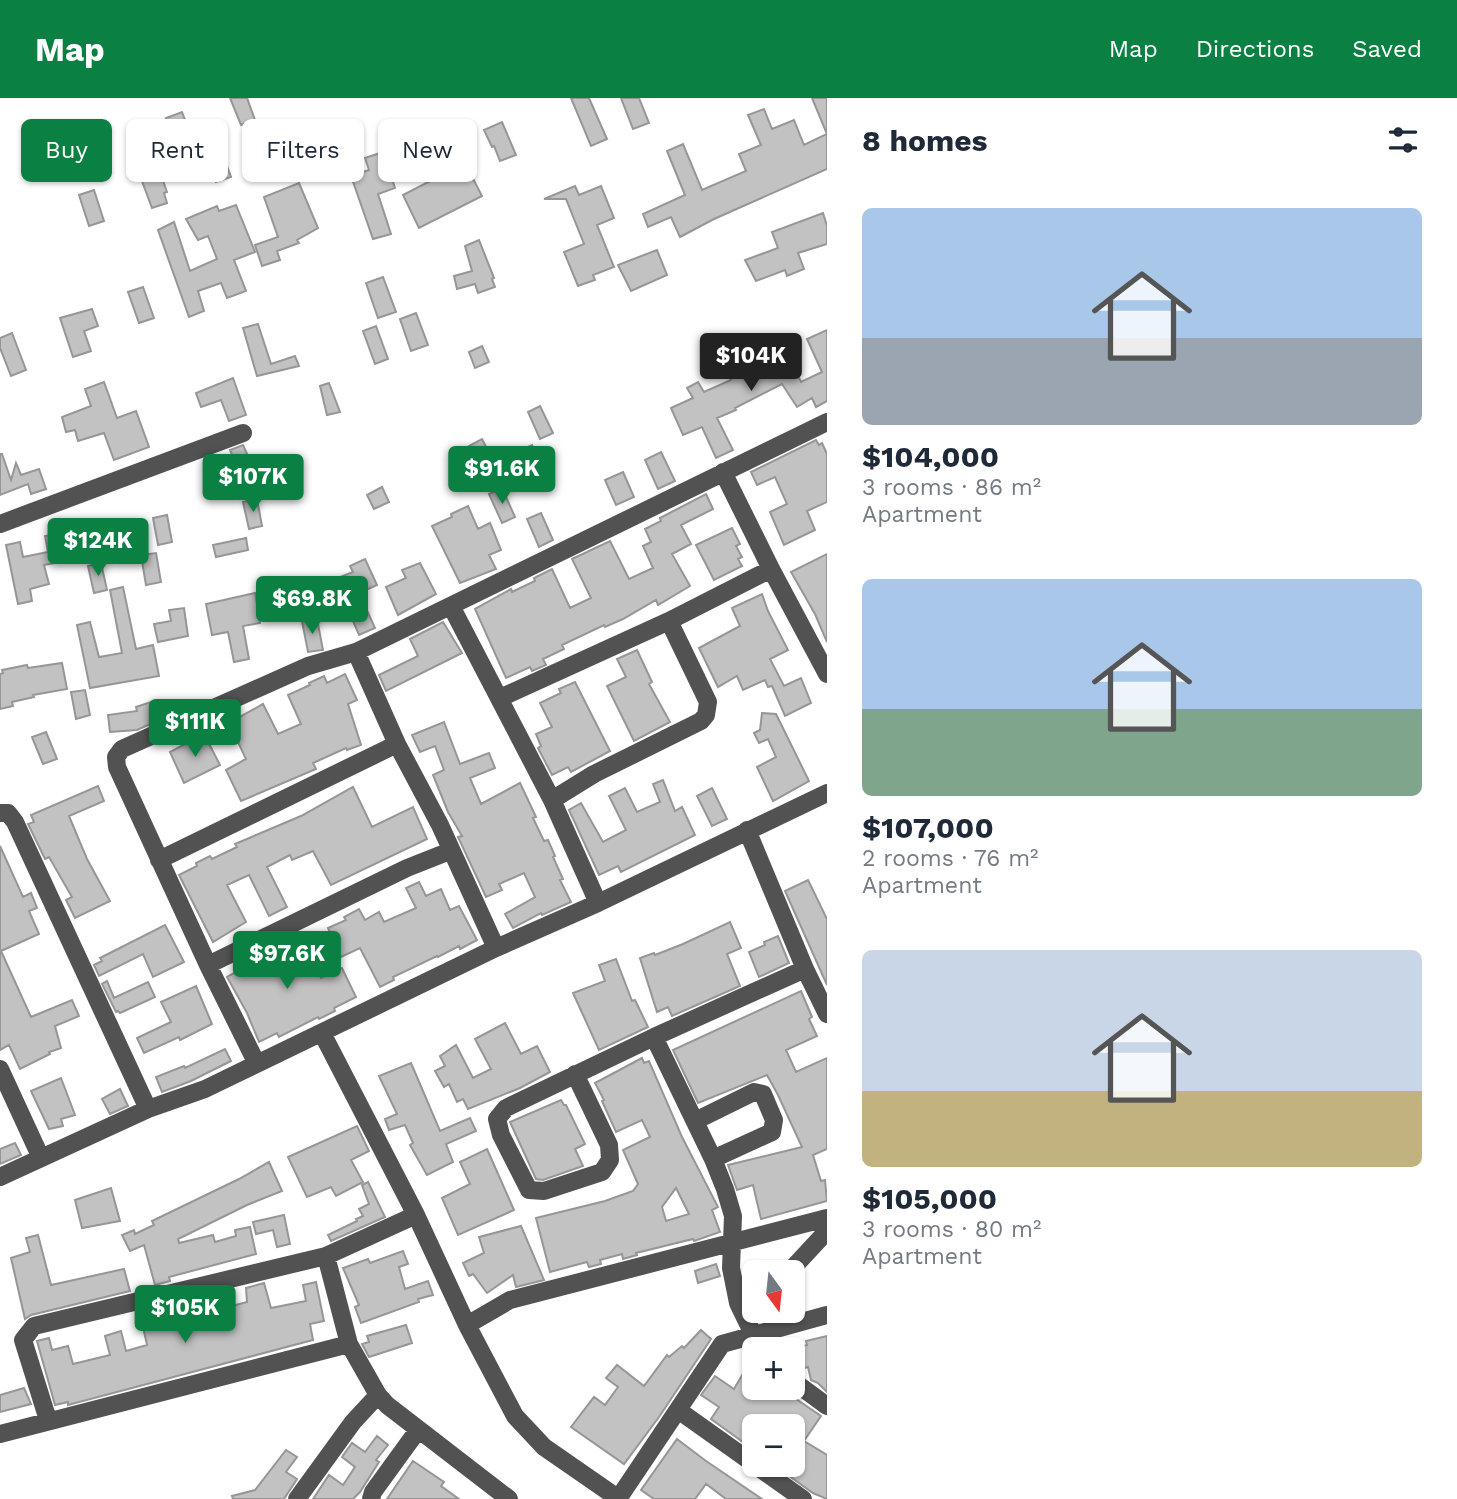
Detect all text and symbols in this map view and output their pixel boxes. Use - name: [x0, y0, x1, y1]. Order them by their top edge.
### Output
- text: Map: [35, 30, 105, 69]
- text: Map: [1109, 35, 1158, 63]
- text: Directions: [1196, 35, 1314, 63]
- text: Saved: [1352, 35, 1422, 63]
- chip: Buy: [21, 119, 112, 182]
- chip: Rent: [126, 119, 228, 182]
- chip: Filters: [242, 119, 364, 182]
- chip: New: [378, 119, 477, 182]
- icon: filters: [1384, 121, 1422, 159]
- text: 8 homes: [862, 123, 988, 158]
- icon: home: [1079, 253, 1205, 379]
- pin: $104K: [702, 334, 800, 393]
- text: $104K: [716, 342, 786, 369]
- text: $104,000: [862, 439, 999, 474]
- pin: $91.6K: [445, 446, 559, 506]
- pin: $107K: [204, 454, 302, 514]
- text: $91.6K: [464, 455, 540, 482]
- text: $107K: [219, 463, 287, 490]
- text: 3 rooms · 86 m²: [862, 474, 1041, 501]
- text: Apartment: [862, 501, 982, 528]
- pin: $124K: [49, 518, 147, 578]
- text: $124K: [64, 527, 132, 554]
- pin: $69.8K: [255, 576, 369, 636]
- text: $69.8K: [272, 585, 352, 612]
- icon: home: [1079, 624, 1205, 750]
- pin: $111K: [146, 700, 244, 759]
- text: $111K: [165, 708, 225, 735]
- text: $107,000: [862, 810, 994, 845]
- text: 2 rooms · 76 m²: [862, 845, 1038, 872]
- text: Apartment: [862, 872, 982, 899]
- pin: $97.6K: [230, 932, 344, 991]
- text: $97.6K: [249, 940, 325, 967]
- icon: home: [1079, 995, 1205, 1121]
- text: $105,000: [862, 1181, 997, 1216]
- text: 3 rooms · 80 m²: [862, 1216, 1041, 1243]
- text: Apartment: [862, 1243, 982, 1270]
- north arrow: [742, 1260, 805, 1323]
- map controls: [742, 1260, 805, 1477]
- pin: $105K: [136, 1286, 234, 1345]
- text: $105K: [151, 1294, 219, 1321]
- button: +: [742, 1337, 805, 1400]
- button: −: [742, 1414, 805, 1477]

